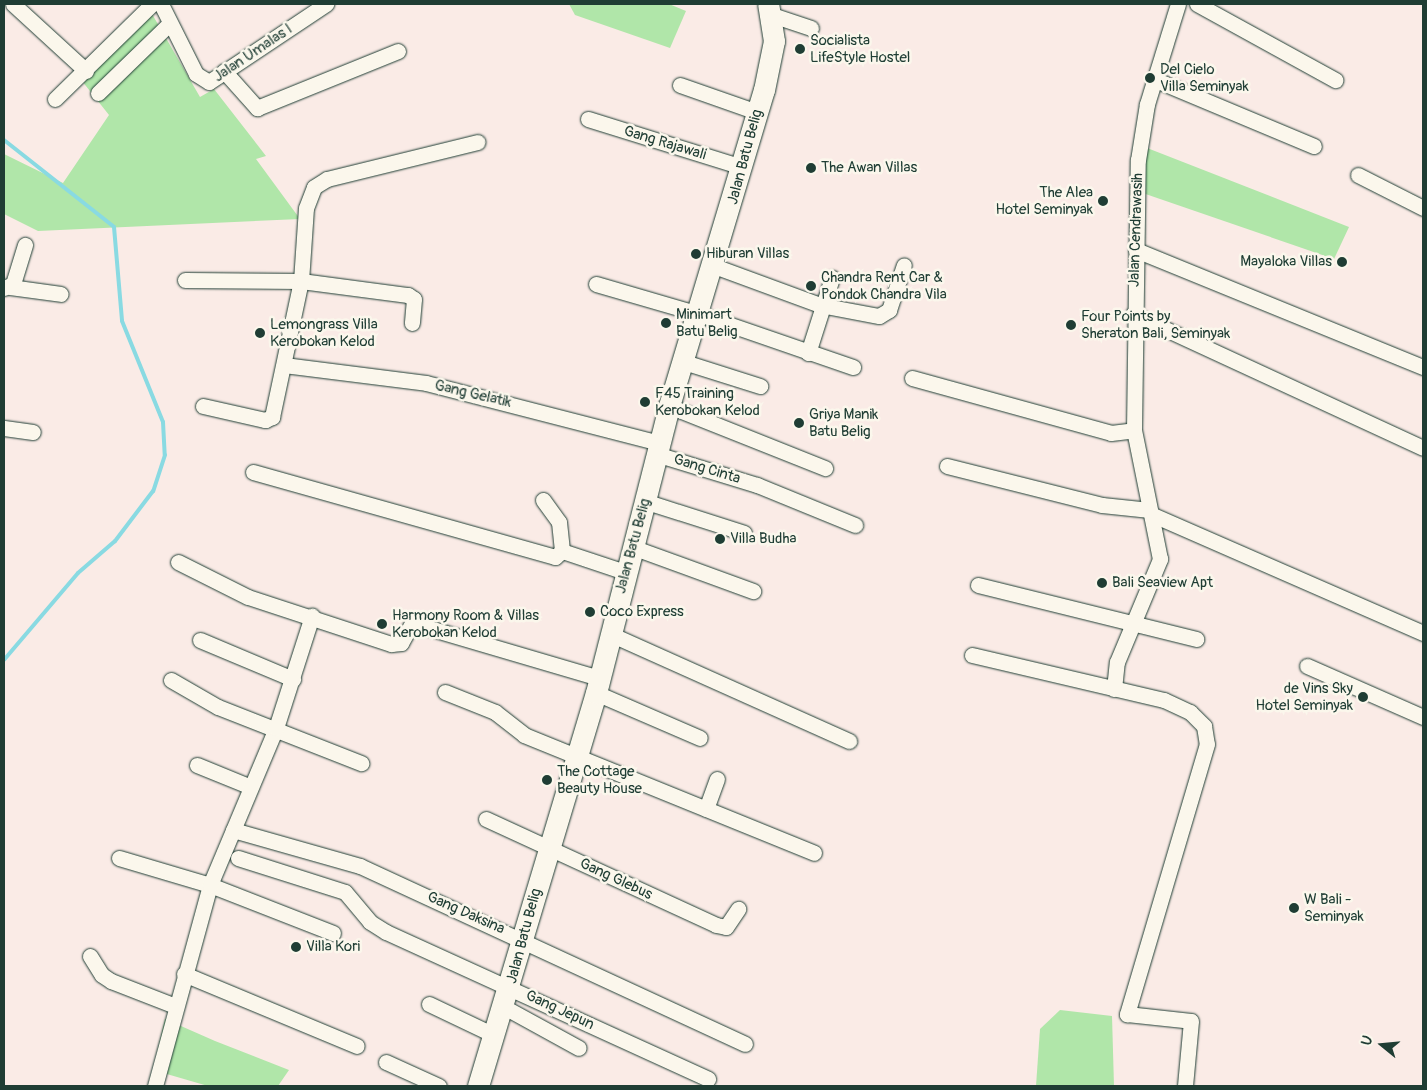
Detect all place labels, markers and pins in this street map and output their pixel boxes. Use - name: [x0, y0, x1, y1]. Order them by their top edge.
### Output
- place label: Socialista LifeStyle Hostel: [810, 31, 910, 66]
- marker: Socialista LifeStyle Hostel: [794, 43, 806, 55]
- place label: Del Cielo Villa Seminyak: [1160, 60, 1249, 95]
- marker: Del Cielo Villa Seminyak: [1144, 72, 1156, 84]
- place label: The Awan Villas: [821, 159, 917, 177]
- marker: The Awan Villas: [805, 162, 817, 174]
- place label: The Alea Hotel Seminyak: [996, 183, 1093, 218]
- marker: The Alea Hotel Seminyak: [1097, 195, 1109, 207]
- place label: Hiburan Villas: [706, 245, 789, 263]
- marker: Hiburan Villas: [690, 248, 702, 260]
- place label: Mayaloka Villas: [1240, 253, 1332, 271]
- marker: Mayaloka Villas: [1336, 256, 1348, 268]
- place label: Chandra Rent Car & Pondok Chandra Vila: [821, 268, 947, 303]
- marker: Chandra Rent Car & Pondok Chandra Vila: [805, 280, 817, 292]
- place label: Minimart Batu Belig: [676, 305, 738, 340]
- place label: Four Points by Sheraton Bali, Seminyak: [1081, 307, 1230, 342]
- place label: Lemongrass Villa Kerobokan Kelod: [270, 315, 378, 350]
- marker: Minimart Batu Belig: [660, 317, 672, 329]
- marker: Four Points by Sheraton Bali, Seminyak: [1065, 319, 1077, 331]
- marker: Lemongrass Villa Kerobokan Kelod: [254, 327, 266, 339]
- place label: F45 Training Kerobokan Kelod: [655, 384, 760, 419]
- marker: F45 Training Kerobokan Kelod: [639, 396, 651, 408]
- place label: Griya Manik Batu Belig: [809, 405, 878, 440]
- marker: Griya Manik Batu Belig: [793, 417, 805, 429]
- place label: Villa Budha: [730, 530, 796, 548]
- marker: Villa Budha: [714, 533, 726, 545]
- place label: Bali Seaview Apt: [1112, 574, 1213, 592]
- marker: Bali Seaview Apt: [1096, 577, 1108, 589]
- place label: Coco Express: [600, 603, 684, 621]
- place label: Harmony Room & Villas Kerobokan Kelod: [392, 606, 539, 641]
- marker: Coco Express: [584, 606, 596, 618]
- marker: Harmony Room & Villas Kerobokan Kelod: [376, 618, 388, 630]
- place label: de Vins Sky Hotel Seminyak: [1256, 679, 1353, 714]
- marker: de Vins Sky Hotel Seminyak: [1357, 691, 1369, 703]
- place label: The Cottage Beauty House: [557, 762, 642, 797]
- marker: The Cottage Beauty House: [541, 774, 553, 786]
- place label: W Bali - Seminyak: [1304, 890, 1364, 925]
- marker: W Bali - Seminyak: [1288, 902, 1300, 914]
- place label: Villa Kori: [306, 938, 360, 956]
- marker: Villa Kori: [290, 941, 302, 953]

